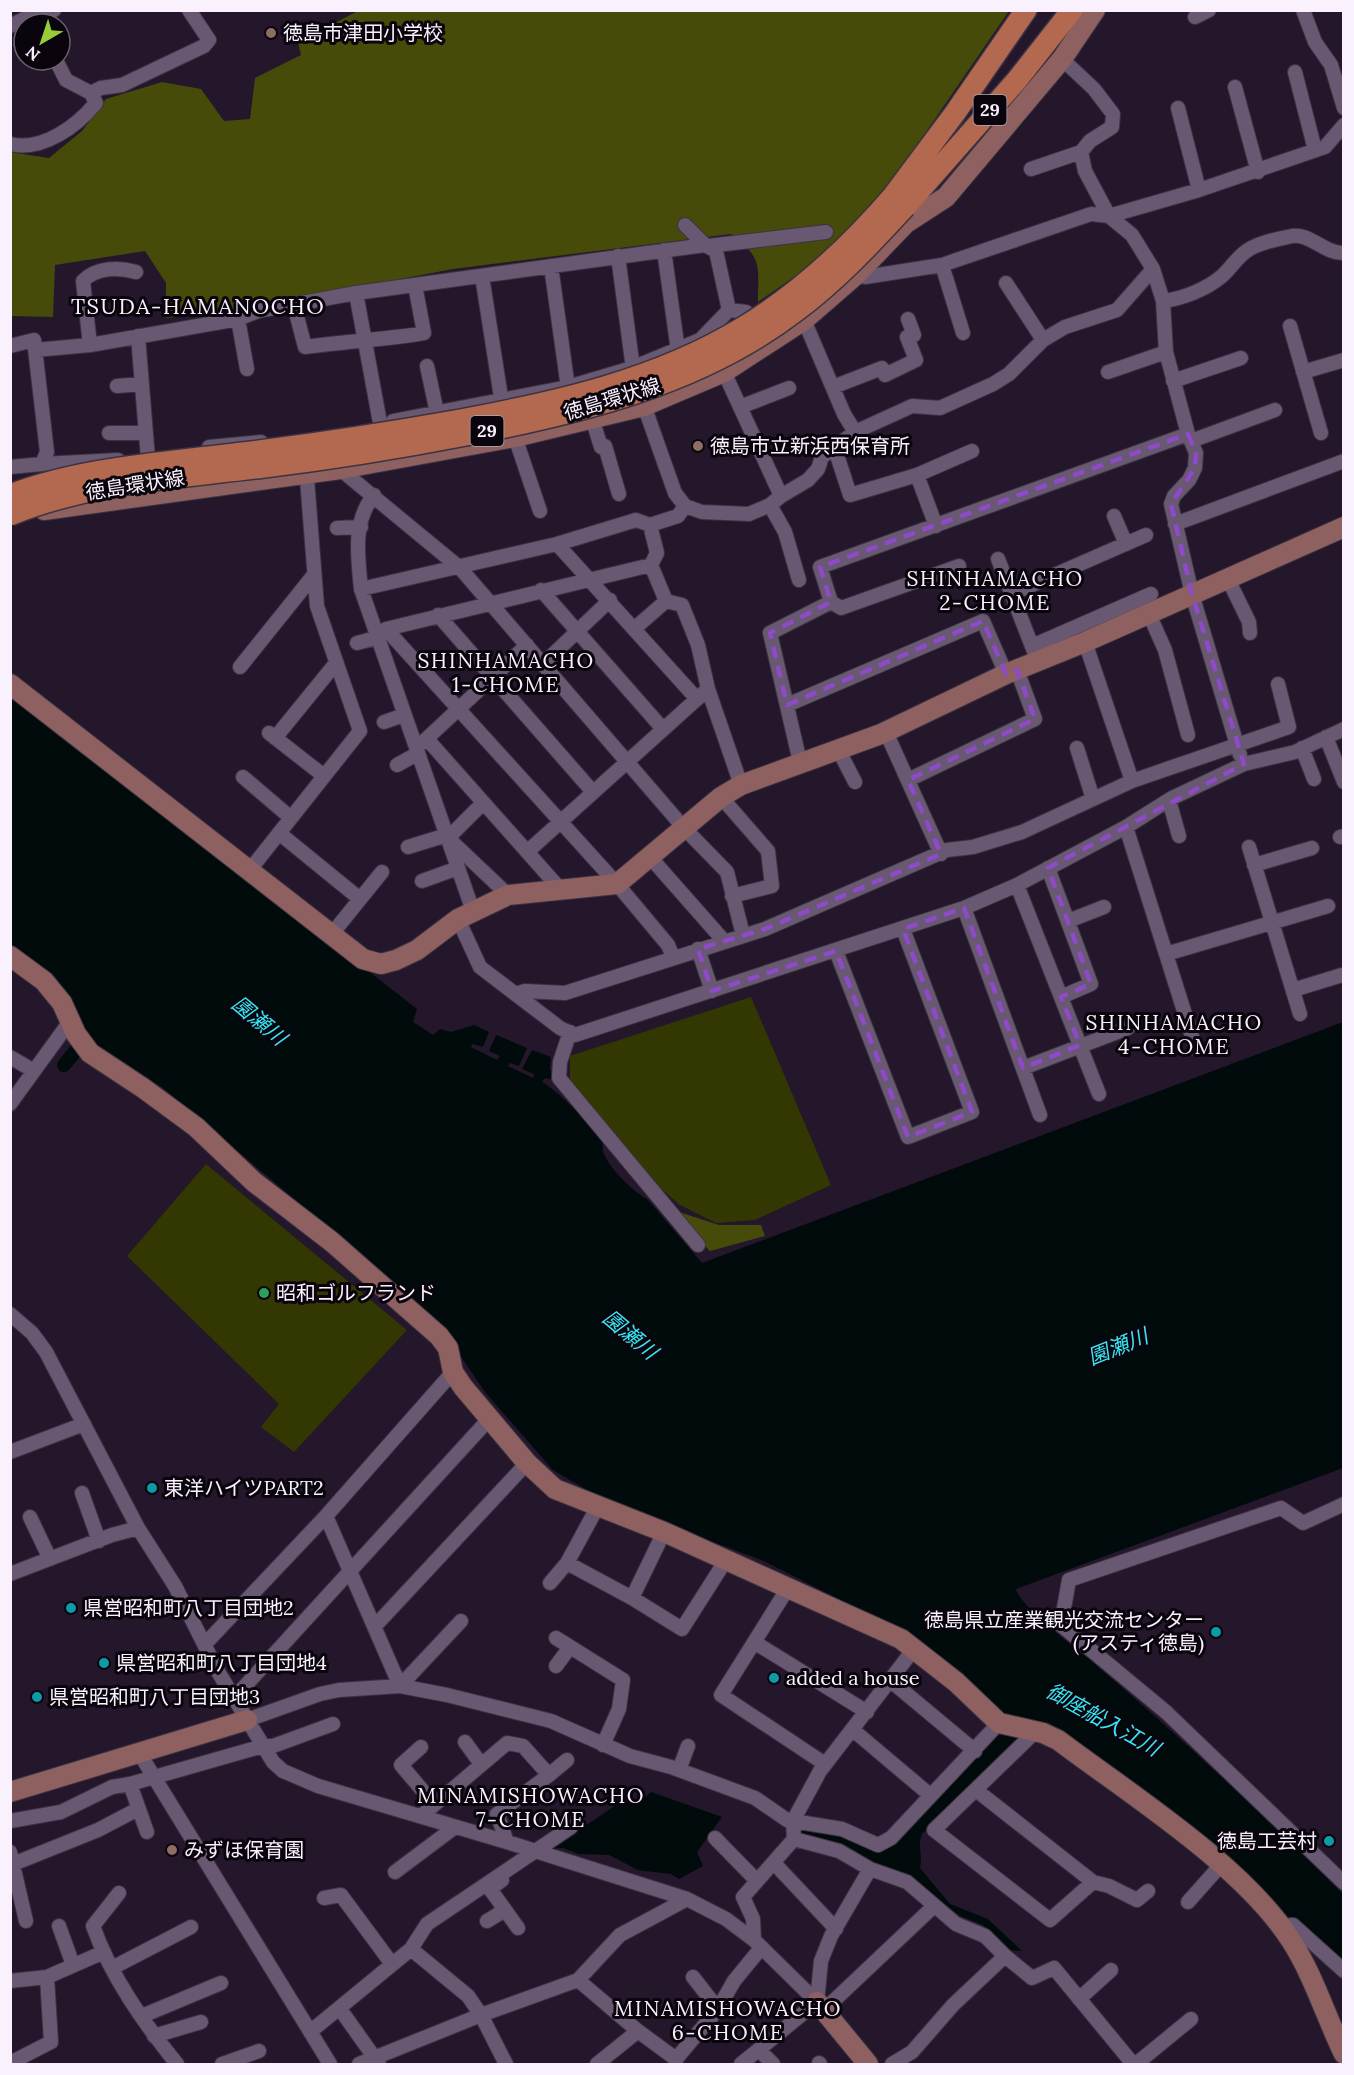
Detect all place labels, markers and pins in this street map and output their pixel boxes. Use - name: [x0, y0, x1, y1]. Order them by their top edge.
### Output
- place label: 徳島市津田小学校: [283, 20, 443, 45]
- marker: 徳島市津田小学校: [264, 26, 278, 40]
- place label: 徳島市立新浜西保育所: [710, 433, 910, 458]
- marker: 徳島市立新浜西保育所: [691, 439, 705, 453]
- place label: 昭和ゴルフランド: [276, 1280, 436, 1305]
- marker: 昭和ゴルフランド: [257, 1286, 271, 1300]
- place label: 東洋ハイツPART2: [164, 1475, 324, 1500]
- marker: 東洋ハイツPART2: [145, 1481, 159, 1495]
- place label: 県営昭和町八丁目団地2: [83, 1595, 294, 1620]
- marker: 県営昭和町八丁目団地2: [64, 1601, 78, 1615]
- place label: 徳島県立産業観光交流センター (アスティ徳島): [924, 1607, 1204, 1656]
- marker: 徳島県立産業観光交流センター (アスティ徳島): [1209, 1625, 1223, 1639]
- place label: 県営昭和町八丁目団地4: [116, 1650, 327, 1675]
- marker: 県営昭和町八丁目団地4: [97, 1656, 111, 1670]
- place label: added a house: [786, 1665, 920, 1690]
- marker: added a house: [767, 1671, 781, 1685]
- place label: 県営昭和町八丁目団地3: [49, 1684, 260, 1709]
- marker: 県営昭和町八丁目団地3: [30, 1690, 44, 1704]
- place label: 徳島工芸村: [1217, 1828, 1317, 1853]
- marker: 徳島工芸村: [1322, 1834, 1336, 1848]
- place label: みずほ保育園: [184, 1837, 304, 1862]
- marker: みずほ保育園: [165, 1843, 179, 1857]

